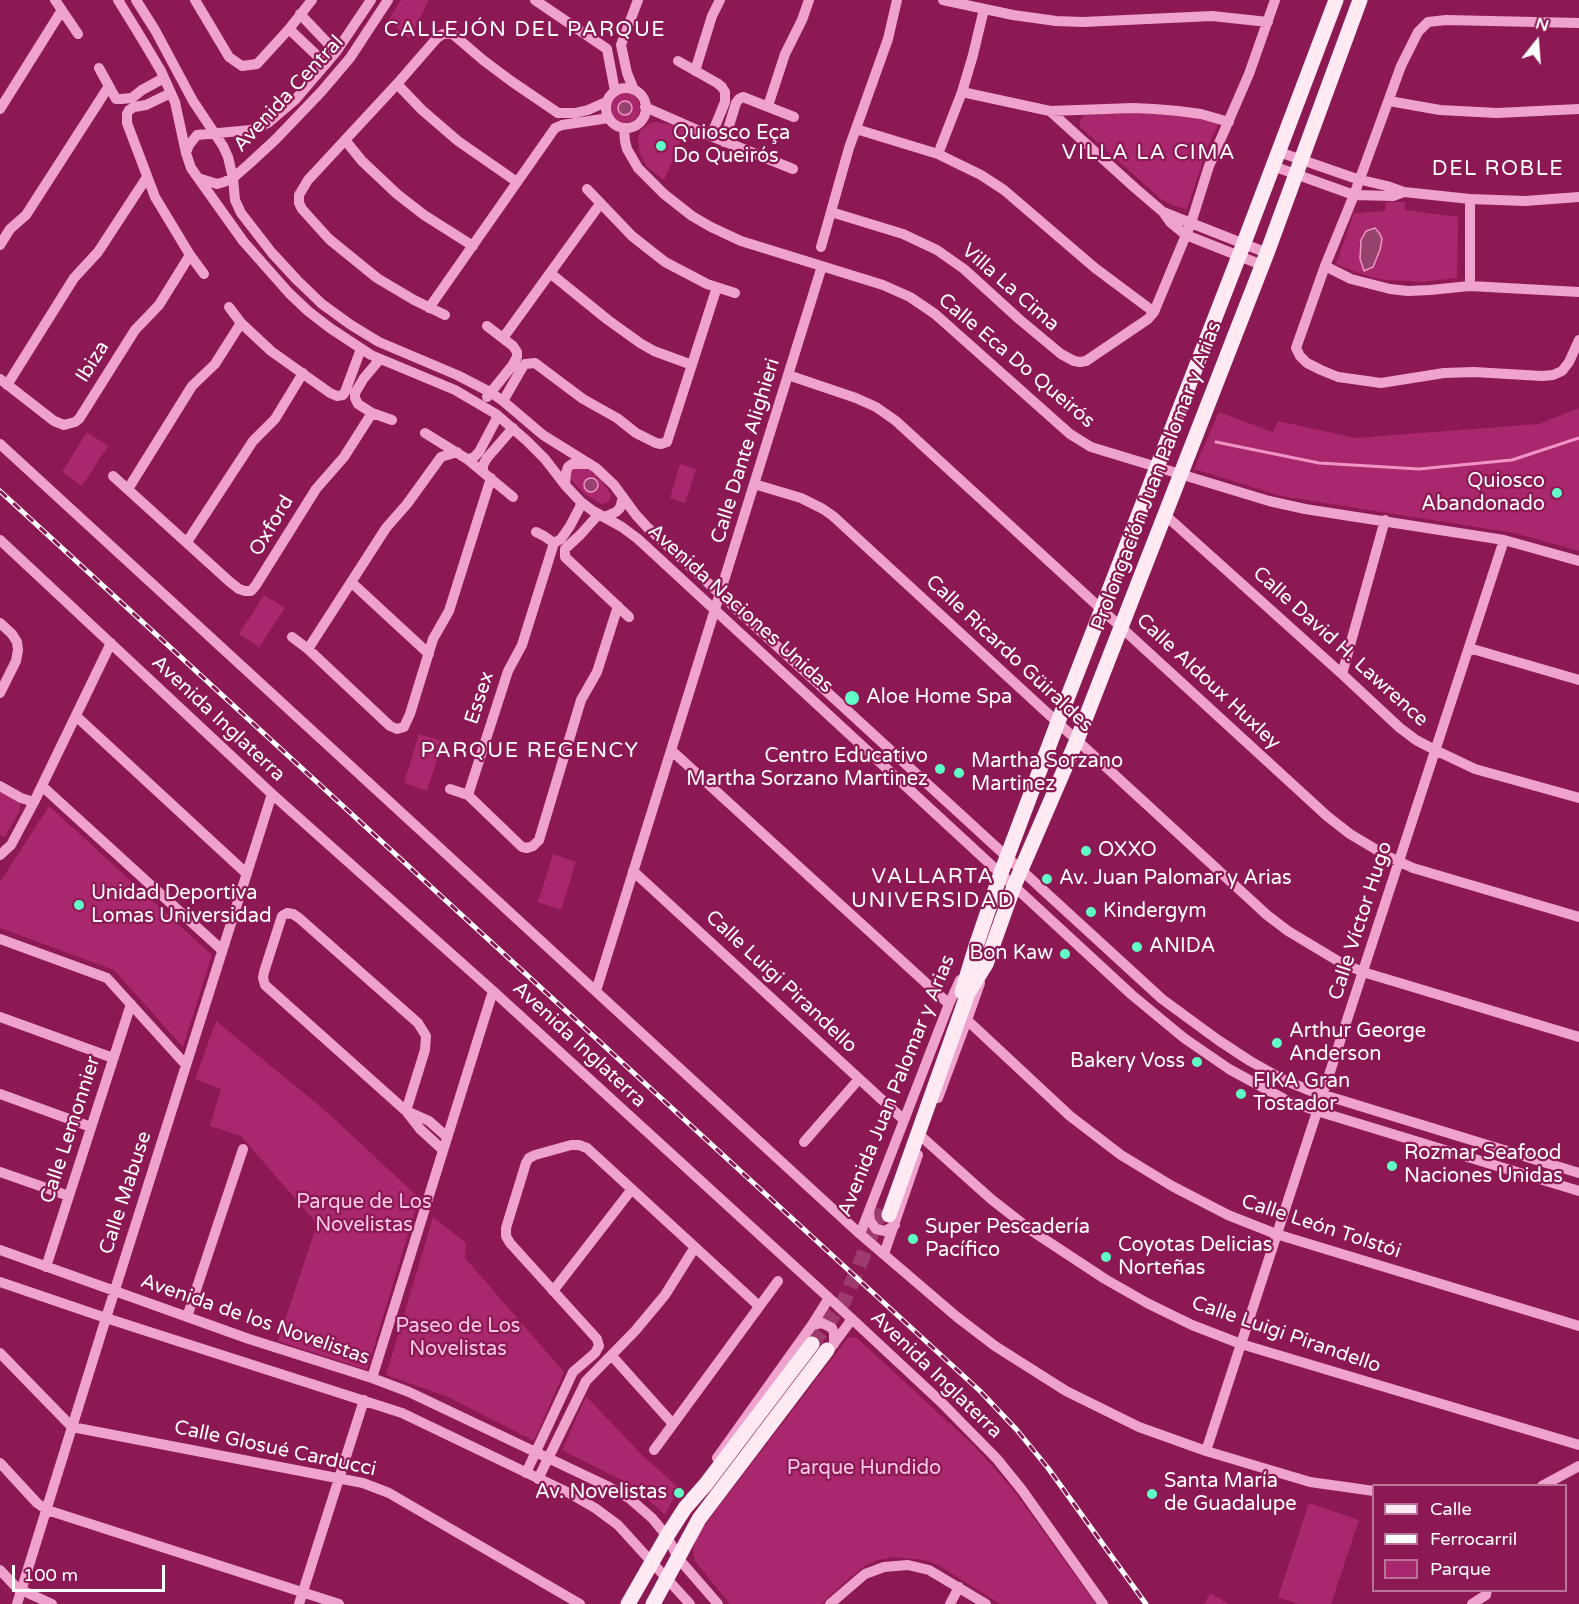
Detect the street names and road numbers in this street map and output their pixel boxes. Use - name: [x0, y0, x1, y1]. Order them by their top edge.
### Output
- street label: Avenida Central: [229, 31, 349, 157]
- street label: Villa La Cima: [956, 239, 1064, 337]
- street label: Calle Eca Do Queirós: [933, 289, 1099, 433]
- street label: Prolongación Juan Palomar y Arias: [1087, 318, 1227, 634]
- street label: Ibiza: [71, 337, 115, 387]
- street label: Calle Dante Alighieri: [706, 356, 786, 546]
- street label: Oxford: [245, 491, 299, 561]
- street label: Avenida Naciones Unidas: [642, 519, 838, 699]
- street label: Calle David H. Lawrence: [1247, 562, 1433, 732]
- street label: Calle Ricardo Güiraldes: [920, 570, 1098, 738]
- street label: Calle Aldoux Huxley: [1131, 609, 1285, 755]
- street label: Avenida Inglaterra: [146, 651, 290, 787]
- street label: Essex: [460, 669, 500, 727]
- street label: Calle Víctor Hugo: [1324, 839, 1398, 1003]
- street label: Calle Luigi Pirandello: [700, 906, 862, 1058]
- street label: Avenida Juan Palomar y Arias: [833, 952, 961, 1220]
- street label: Avenida Inglaterra: [507, 977, 651, 1113]
- street label: Calle Lemonnier: [36, 1053, 106, 1207]
- street label: Calle Mabuse: [95, 1128, 157, 1258]
- street label: Calle León Tolstói: [1238, 1190, 1404, 1264]
- street label: Avenida de los Novelistas: [137, 1269, 373, 1371]
- street label: Calle Luigi Pirandello: [1188, 1291, 1384, 1379]
- street label: Avenida Inglaterra: [865, 1306, 1007, 1444]
- street label: Calle Glosué Carducci: [172, 1416, 378, 1482]

